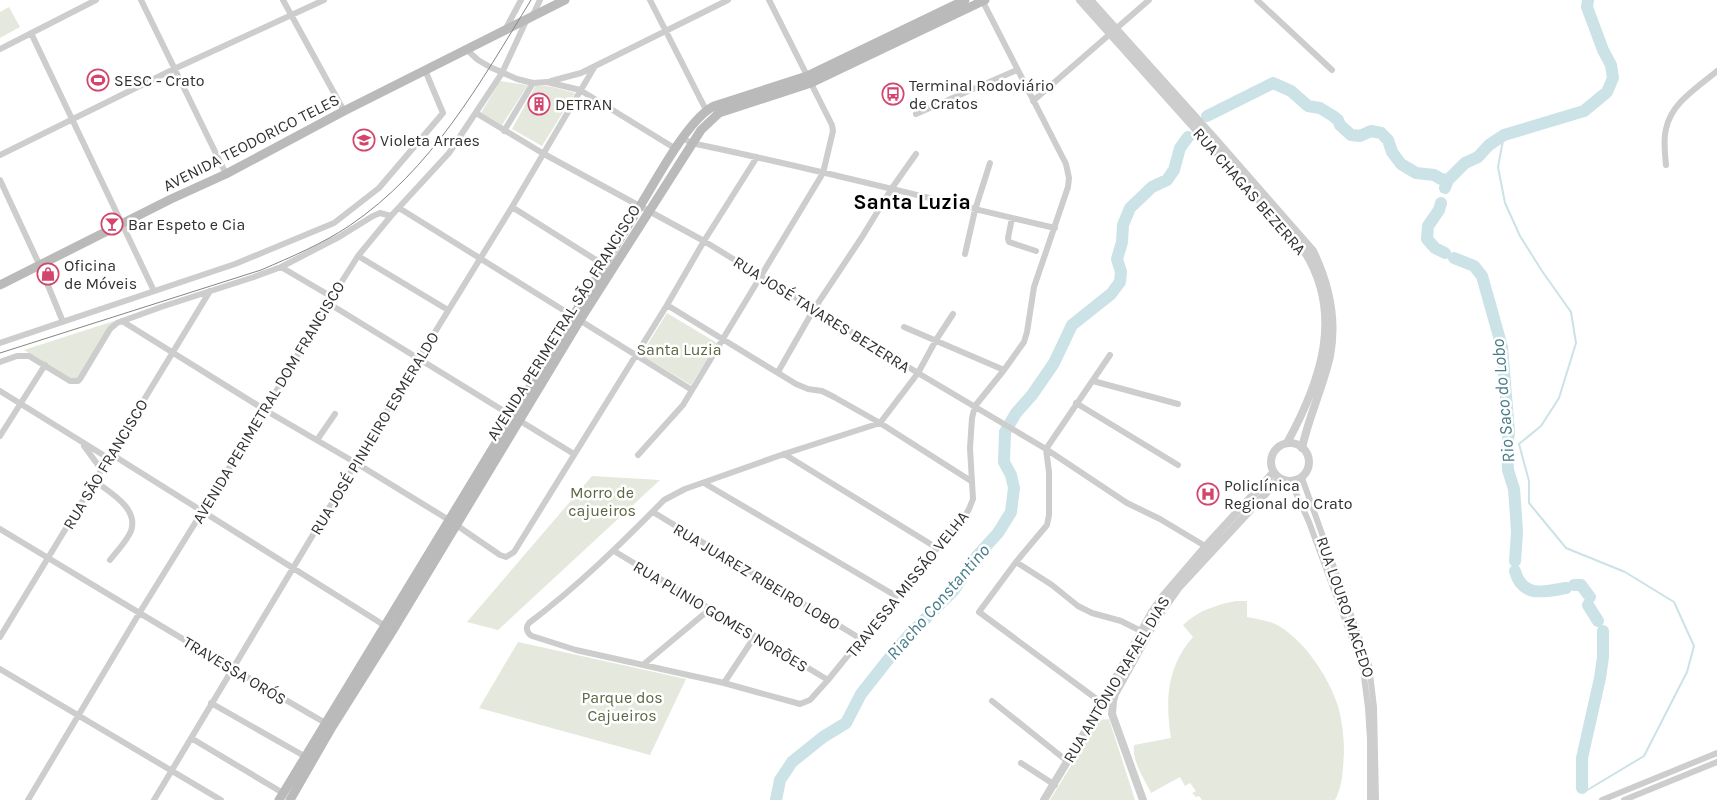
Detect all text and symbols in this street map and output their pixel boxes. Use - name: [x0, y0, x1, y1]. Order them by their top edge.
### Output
- sports icon: SESC - Crato: [86, 68, 110, 92]
- place label: SESC - Crato: [114, 71, 204, 90]
- place label: Terminal Rodoviário de Cratos: [909, 76, 1054, 113]
- bus stop icon: Terminal Rodoviário de Cratos: [881, 82, 905, 106]
- street label: AVENIDA TEODORICO TELES: [160, 90, 343, 195]
- building icon: DETRAN: [527, 92, 551, 116]
- place label: DETRAN: [555, 95, 613, 114]
- street label: RUA CHAGAS BEZERRA: [1189, 124, 1310, 259]
- school or university icon: Violeta Arraes: [352, 128, 376, 152]
- place label: Violeta Arraes: [380, 131, 480, 150]
- district label: Santa Luzia: [853, 190, 971, 214]
- street label: AVENIDA PERIMETRAL SÃO FRANCISCO: [483, 201, 644, 444]
- bar icon: Bar Espeto e Cia: [100, 212, 124, 236]
- place label: Bar Espeto e Cia: [128, 215, 245, 234]
- street label: RUA JOSÉ TAVARES BEZERRA: [730, 252, 914, 377]
- place label: Oficina de Móveis: [64, 256, 137, 293]
- shop icon: Oficina de Móveis: [36, 262, 60, 286]
- street label: AVENIDA PERIMETRAL DOM FRANCISCO: [188, 278, 349, 527]
- street label: RUA JOSÉ PINHEIRO ESMERALDO: [306, 328, 443, 538]
- water label: Rio Saco do Lobo: [1487, 338, 1519, 464]
- park label: Santa Luzia: [636, 340, 722, 359]
- street label: RUA SÃO FRANCISCO: [59, 396, 152, 533]
- place label: Policlínica Regional do Crato: [1224, 476, 1353, 513]
- hospital icon: Policlínica Regional do Crato: [1196, 482, 1220, 506]
- park label: Morro de cajueiros: [568, 483, 636, 520]
- street label: TRAVESSA MISSÃO VELHA: [842, 507, 972, 661]
- street label: RUA JUAREZ RIBEIRO LOBO: [670, 519, 844, 634]
- street label: RUA LOURO MACEDO: [1312, 534, 1379, 680]
- water label: Riacho Constantino: [882, 539, 994, 664]
- street label: RUA PLINIO GOMES NORÕES: [630, 557, 811, 676]
- street label: RUA ANTÔNIO RAFAEL DIAS: [1059, 592, 1174, 766]
- street label: TRAVESSA ORÓS: [180, 632, 290, 709]
- park label: Parque dos Cajueiros: [581, 688, 663, 725]

